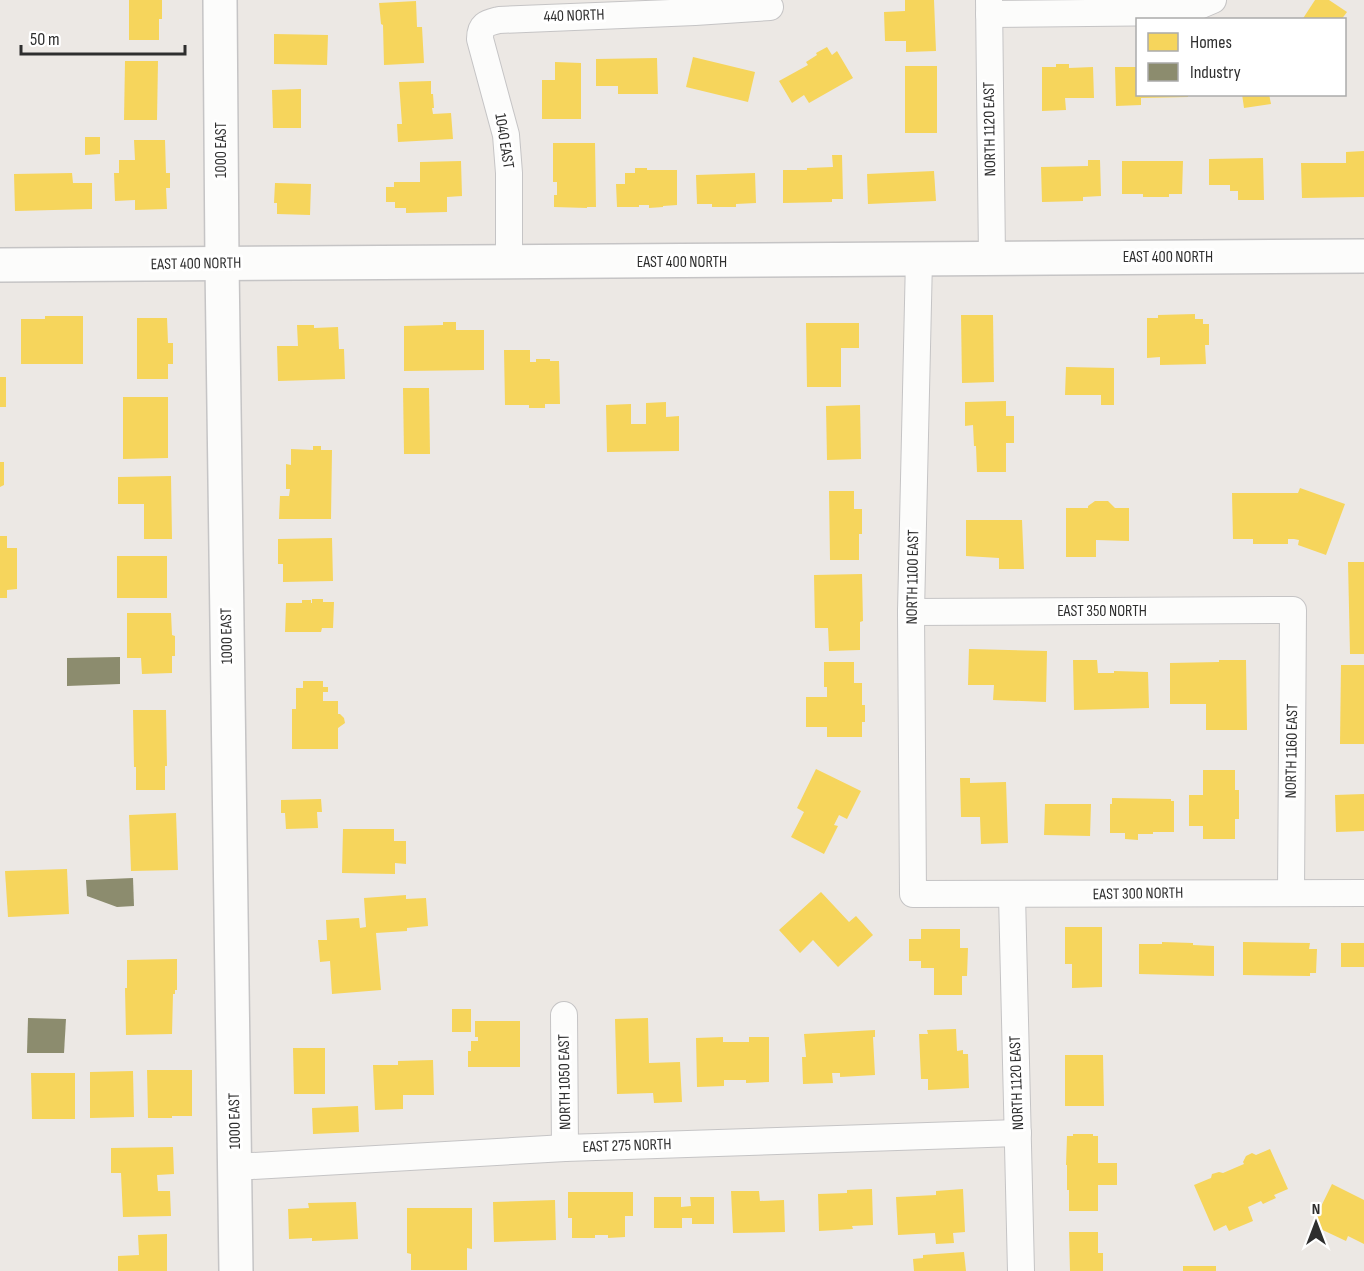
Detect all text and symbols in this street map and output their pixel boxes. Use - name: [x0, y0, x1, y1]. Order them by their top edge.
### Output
- street label: 440 NORTH: [543, 5, 605, 27]
- scale bar: [21, 18, 184, 56]
- legend: [1136, 18, 1346, 96]
- text: 50 m: [30, 29, 60, 50]
- text: Homes: [1190, 32, 1232, 53]
- text: Industry: [1190, 62, 1241, 83]
- street label: NORTH 1120 EAST: [980, 81, 1000, 176]
- street label: 1040 EAST: [490, 112, 518, 170]
- street label: 1000 EAST: [212, 121, 231, 178]
- street label: EAST 400 NORTH: [1123, 248, 1213, 267]
- street label: EAST 400 NORTH: [637, 253, 727, 272]
- street label: EAST 400 NORTH: [151, 254, 241, 274]
- street label: NORTH 1100 EAST: [903, 529, 923, 625]
- street label: EAST 350 NORTH: [1057, 602, 1147, 621]
- street label: 1000 EAST: [217, 607, 237, 664]
- street label: NORTH 1160 EAST: [1282, 703, 1302, 799]
- street label: EAST 300 NORTH: [1093, 884, 1183, 904]
- street label: NORTH 1050 EAST: [555, 1033, 575, 1130]
- street label: NORTH 1120 EAST: [1006, 1035, 1028, 1131]
- street label: 1000 EAST: [225, 1092, 245, 1149]
- street label: EAST 275 NORTH: [582, 1135, 672, 1157]
- north arrow: [1286, 1193, 1346, 1253]
- text: N: [1312, 1200, 1320, 1219]

